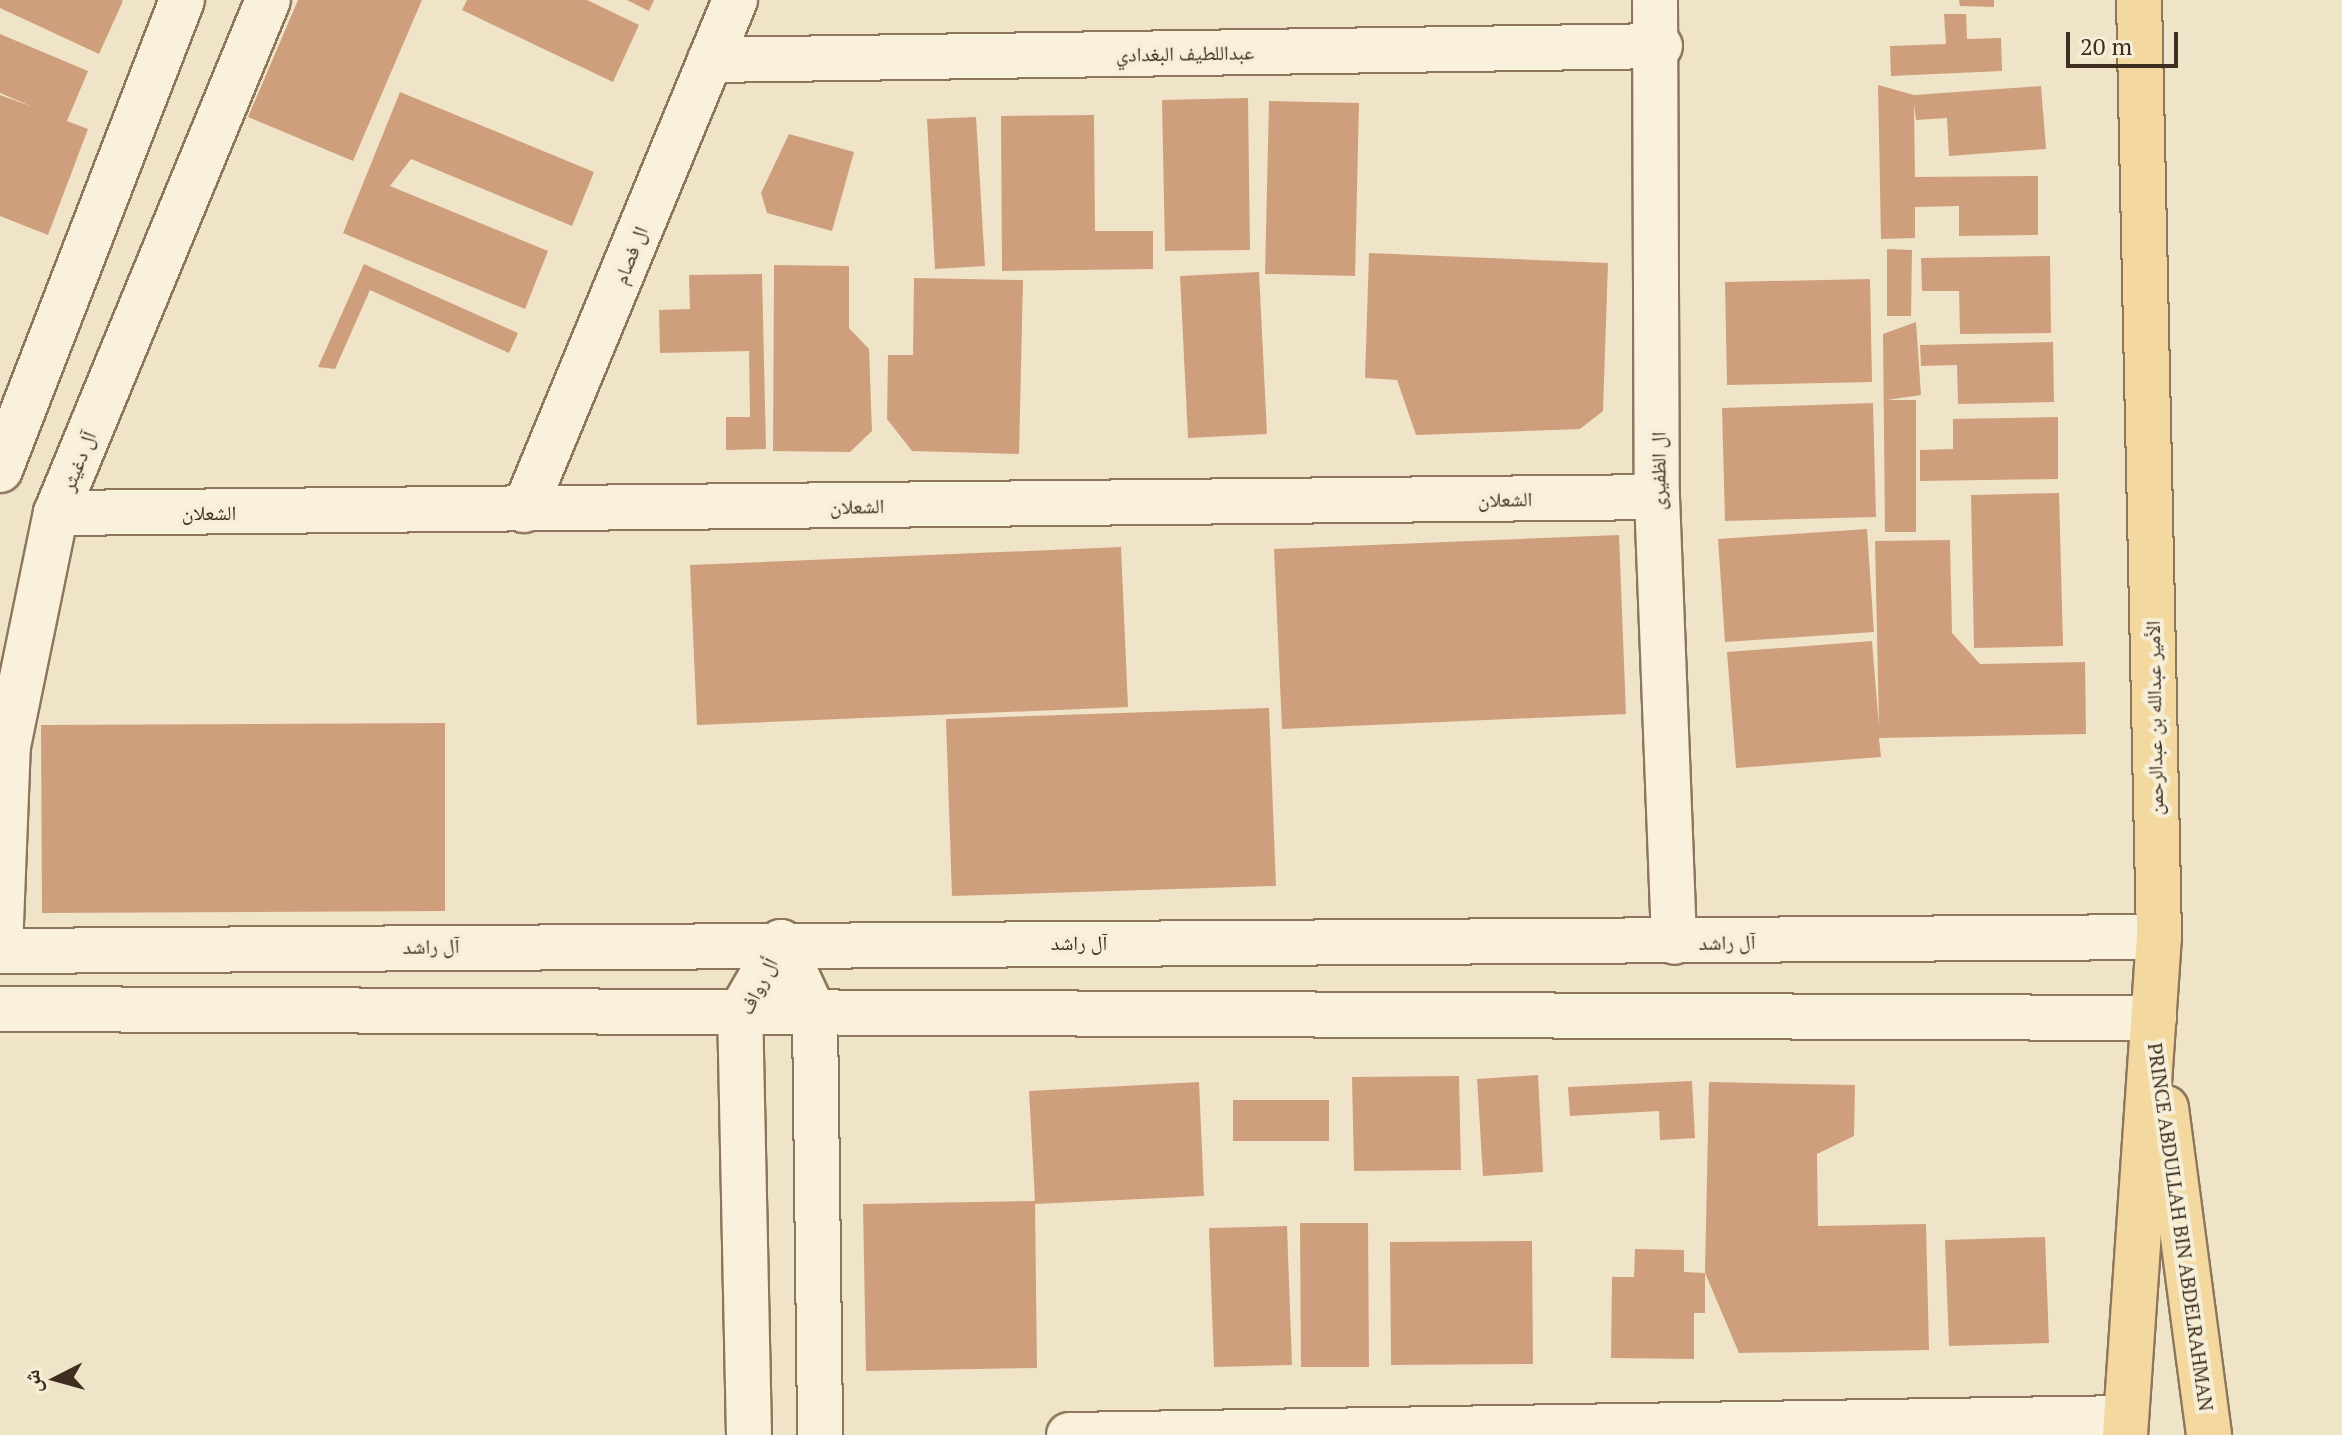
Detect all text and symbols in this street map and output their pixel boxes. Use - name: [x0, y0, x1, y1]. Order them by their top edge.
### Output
- scale bar: [2070, 16, 2182, 66]
- text: 20 m: [2080, 30, 2132, 62]
- street label: عبداللطيف البغدادي: [1116, 40, 1254, 66]
- street label: ال فصام: [608, 223, 652, 287]
- street label: آل دغيثر: [55, 428, 101, 494]
- street label: ال الظفيرى: [1646, 432, 1670, 510]
- street label: الشعلان: [1478, 487, 1532, 511]
- street label: الشعلان: [830, 494, 884, 518]
- street label: الشعلان: [182, 500, 236, 524]
- street label: الأمير عبدالله بن عبدالرحمن: [2140, 620, 2168, 816]
- street label: آل راشد: [1051, 930, 1107, 954]
- street label: آل راشد: [1698, 930, 1756, 954]
- street label: آل راشد: [402, 934, 460, 958]
- street label: أل رواف: [734, 954, 782, 1018]
- street label: PRINCE ABDULLAH BIN ABDELRAHMAN: [2143, 1041, 2219, 1413]
- north arrow: [16, 1339, 96, 1419]
- text: ش: [16, 1368, 47, 1395]

